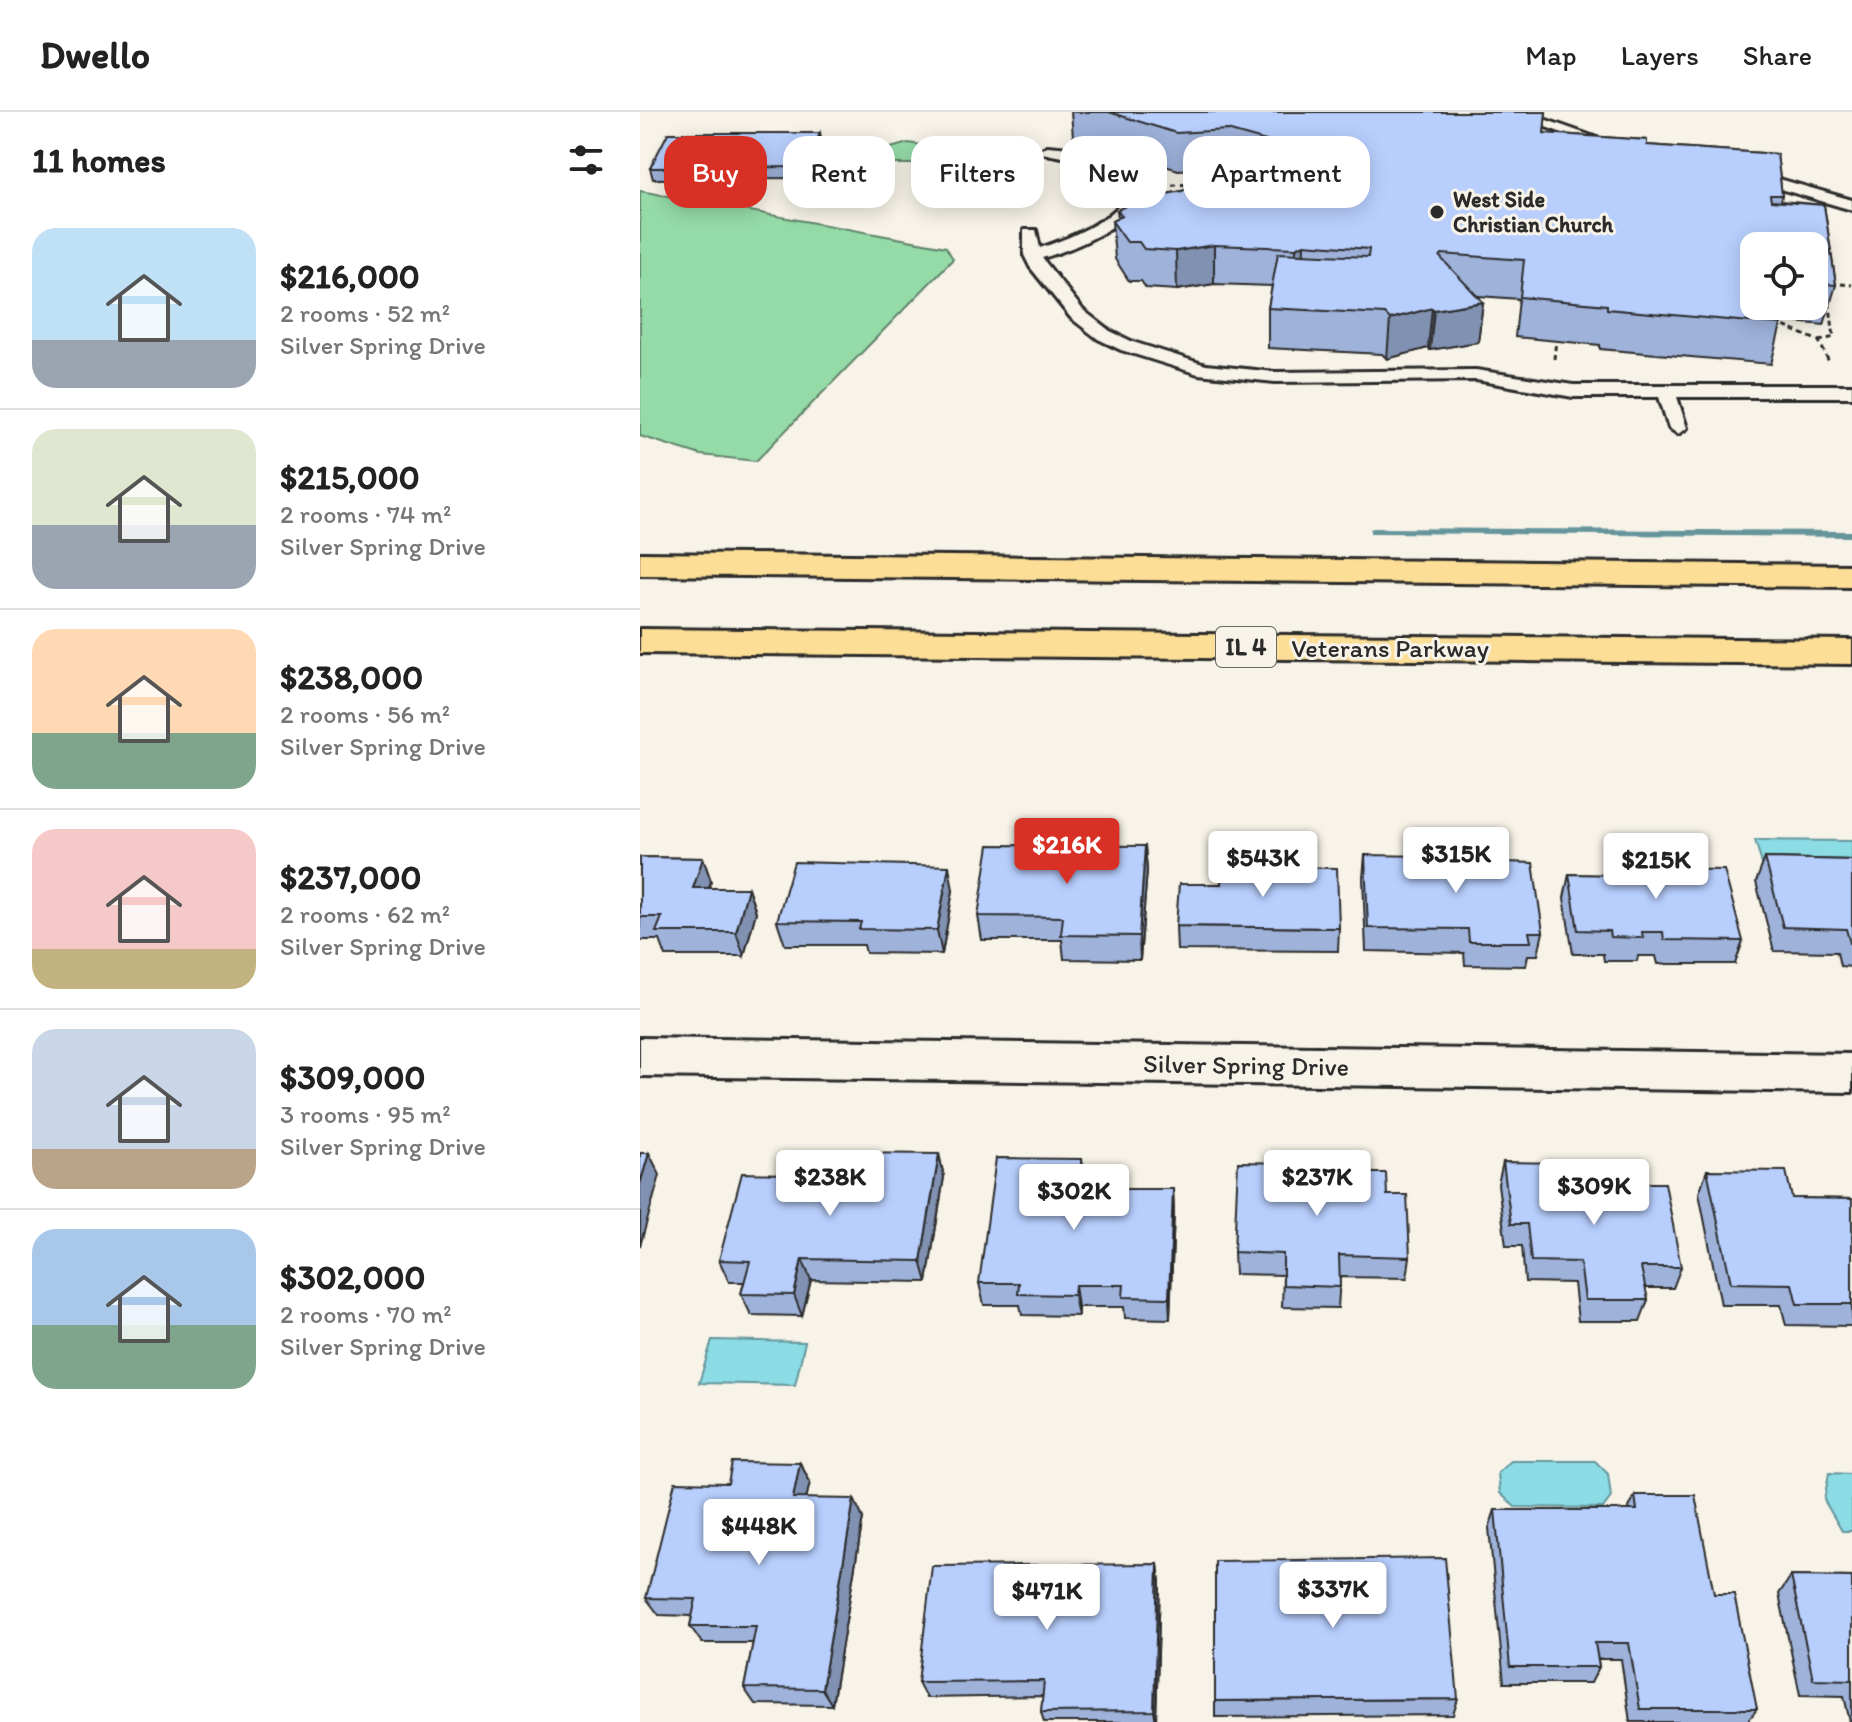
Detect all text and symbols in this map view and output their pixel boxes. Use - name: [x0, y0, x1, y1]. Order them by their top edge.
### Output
- text: Dwello: [40, 32, 150, 78]
- text: Map: [1525, 38, 1577, 72]
- text: Layers: [1621, 38, 1699, 72]
- text: Share: [1743, 38, 1812, 72]
- chip: Buy: [664, 136, 767, 208]
- chip: Rent: [783, 136, 895, 208]
- chip: Filters: [911, 136, 1044, 208]
- chip: New: [1060, 136, 1167, 208]
- chip: Apartment: [1183, 136, 1370, 208]
- icon: filters: [564, 138, 608, 182]
- text: 11 homes: [32, 140, 166, 181]
- place label: West Side Christian Church: [1453, 186, 1614, 238]
- marker: West Side Christian Church: [1428, 203, 1446, 221]
- map controls: [1740, 232, 1828, 320]
- button: locate: [1740, 232, 1828, 320]
- text: $216,000: [280, 256, 420, 297]
- icon: home: [96, 260, 192, 356]
- text: 2 rooms · 52 m²: [280, 297, 450, 329]
- text: Silver Spring Drive: [280, 329, 486, 361]
- text: $215,000: [280, 457, 420, 498]
- icon: home: [96, 461, 192, 557]
- text: 2 rooms · 74 m²: [280, 498, 451, 530]
- text: Silver Spring Drive: [280, 530, 486, 562]
- road number: IL 4: [1216, 627, 1276, 667]
- street label: Veterans Parkway: [1291, 632, 1489, 664]
- text: $238,000: [280, 657, 423, 698]
- icon: home: [96, 661, 192, 757]
- text: 2 rooms · 56 m²: [280, 698, 450, 730]
- text: Silver Spring Drive: [280, 730, 486, 762]
- pin: $216K: [1011, 818, 1123, 886]
- pin: $315K: [1400, 827, 1512, 895]
- text: $216K: [1032, 828, 1102, 860]
- pin: $543K: [1207, 831, 1319, 899]
- pin: $215K: [1600, 833, 1712, 901]
- text: $315K: [1421, 837, 1491, 869]
- text: $543K: [1226, 841, 1300, 873]
- text: $215K: [1621, 843, 1691, 875]
- text: $237,000: [280, 857, 421, 898]
- icon: home: [96, 861, 192, 957]
- text: 2 rooms · 62 m²: [280, 898, 450, 930]
- text: Silver Spring Drive: [280, 930, 486, 962]
- street label: Silver Spring Drive: [1143, 1047, 1349, 1083]
- text: $309,000: [280, 1057, 425, 1098]
- icon: home: [96, 1061, 192, 1157]
- text: 3 rooms · 95 m²: [280, 1098, 451, 1130]
- text: Silver Spring Drive: [280, 1130, 486, 1162]
- pin: $238K: [774, 1150, 886, 1218]
- pin: $237K: [1261, 1150, 1373, 1218]
- pin: $309K: [1538, 1159, 1650, 1227]
- text: $238K: [794, 1160, 866, 1192]
- text: $237K: [1282, 1160, 1352, 1192]
- pin: $302K: [1018, 1164, 1130, 1232]
- text: $309K: [1557, 1169, 1631, 1201]
- text: $302K: [1037, 1174, 1111, 1206]
- text: $302,000: [280, 1257, 426, 1298]
- icon: home: [96, 1261, 192, 1357]
- text: 2 rooms · 70 m²: [280, 1298, 452, 1330]
- text: Silver Spring Drive: [280, 1330, 486, 1362]
- pin: $448K: [703, 1499, 815, 1567]
- text: $448K: [721, 1509, 797, 1541]
- pin: $337K: [1277, 1562, 1389, 1630]
- pin: $471K: [991, 1564, 1103, 1632]
- text: $337K: [1297, 1572, 1369, 1604]
- text: $471K: [1012, 1574, 1082, 1606]

